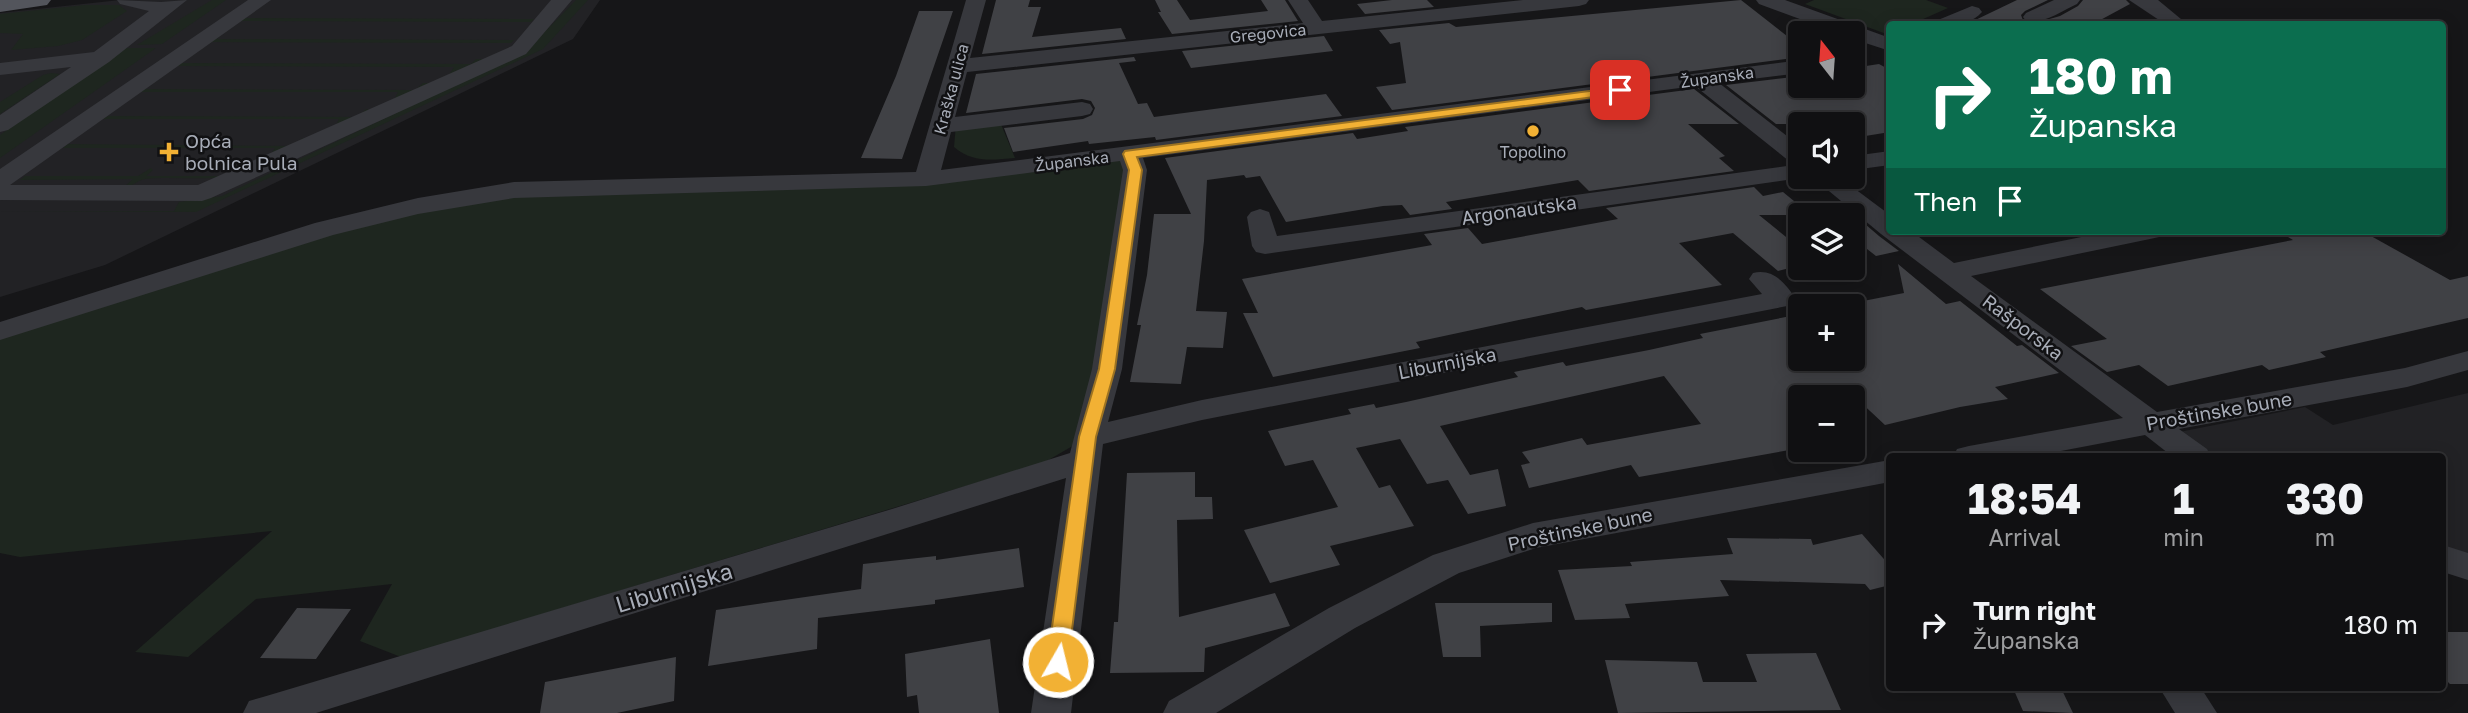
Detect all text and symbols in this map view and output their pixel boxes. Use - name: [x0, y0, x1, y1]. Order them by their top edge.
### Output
- street label: Gregovica: [1229, 19, 1307, 47]
- north arrow: [1788, 21, 1866, 98]
- map controls: [1788, 21, 1865, 462]
- street label: Kraška ulica: [929, 41, 973, 137]
- text: 180 m: [2029, 46, 2173, 105]
- icon: right: [1914, 49, 2005, 140]
- pin: [1590, 60, 1650, 120]
- street label: Županska: [1679, 62, 1755, 92]
- icon: arrive: [1601, 71, 1639, 109]
- text: Županska: [2029, 106, 2177, 144]
- button: sound: [1788, 112, 1865, 189]
- marker: Topolino: [1525, 123, 1541, 139]
- place label: Opća bolnica Pula: [185, 129, 298, 174]
- marker: Opća bolnica Pula: [159, 142, 179, 162]
- place label: Topolino: [1500, 142, 1566, 162]
- street label: Županska: [1034, 147, 1110, 175]
- icon: arrive: [1991, 182, 2029, 220]
- text: Then: [1914, 186, 1977, 217]
- street label: Argonautska: [1460, 190, 1578, 229]
- button: layers: [1788, 203, 1865, 280]
- street label: Rašporska: [1978, 289, 2068, 364]
- button: +: [1788, 294, 1865, 371]
- street label: Liburnijska: [1396, 342, 1498, 383]
- button: −: [1788, 385, 1865, 462]
- street label: Proštinske bune: [2144, 386, 2294, 435]
- text: 18:54: [1968, 473, 2082, 523]
- text: 1: [2173, 473, 2194, 523]
- text: 330: [2286, 473, 2364, 523]
- street label: Proštinske bune: [1505, 502, 1654, 555]
- text: Arrival: [1989, 523, 2061, 551]
- text: min: [2163, 523, 2204, 551]
- text: m: [2315, 523, 2335, 551]
- street label: Liburnijska: [612, 556, 736, 618]
- text: Turn right: [1973, 595, 2096, 626]
- icon: right: [1914, 606, 1952, 644]
- text: 180 m: [2344, 609, 2418, 640]
- position arrow: [1021, 625, 1095, 699]
- text: Županska: [1973, 626, 2080, 654]

